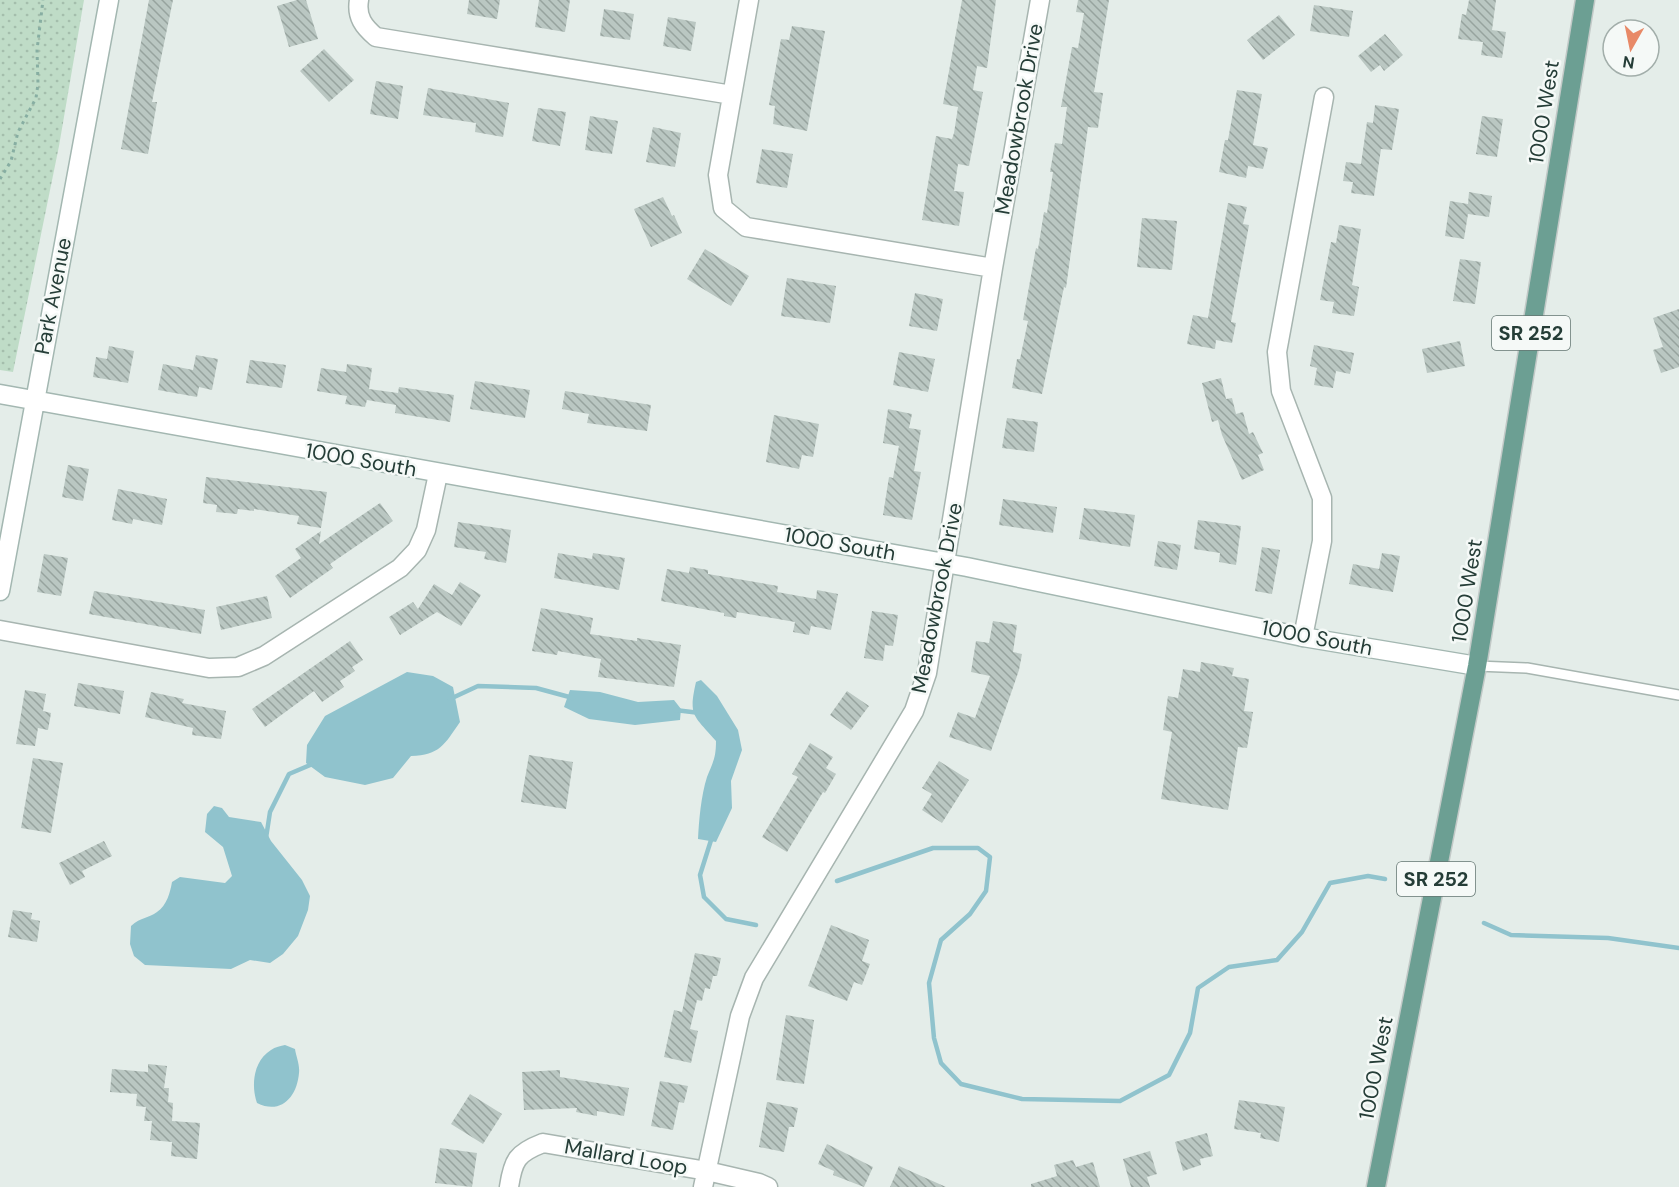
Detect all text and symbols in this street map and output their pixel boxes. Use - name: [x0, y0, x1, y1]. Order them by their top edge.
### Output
- north arrow: [1601, 18, 1661, 78]
- street label: Meadowbrook Drive: [988, 21, 1050, 217]
- text: N: [1621, 51, 1636, 74]
- street label: 1000 West: [1522, 58, 1566, 166]
- street label: Park Avenue: [28, 235, 78, 357]
- road number: SR 252: [1492, 316, 1570, 350]
- street label: 1000 South: [303, 436, 419, 484]
- street label: Meadowbrook Drive: [905, 500, 969, 696]
- street label: 1000 South: [782, 520, 898, 568]
- street label: 1000 West: [1445, 537, 1489, 645]
- street label: 1000 South: [1259, 614, 1375, 662]
- road number: SR 252: [1397, 862, 1475, 896]
- street label: 1000 West: [1352, 1014, 1400, 1122]
- street label: Mallard Loop: [562, 1132, 690, 1182]

